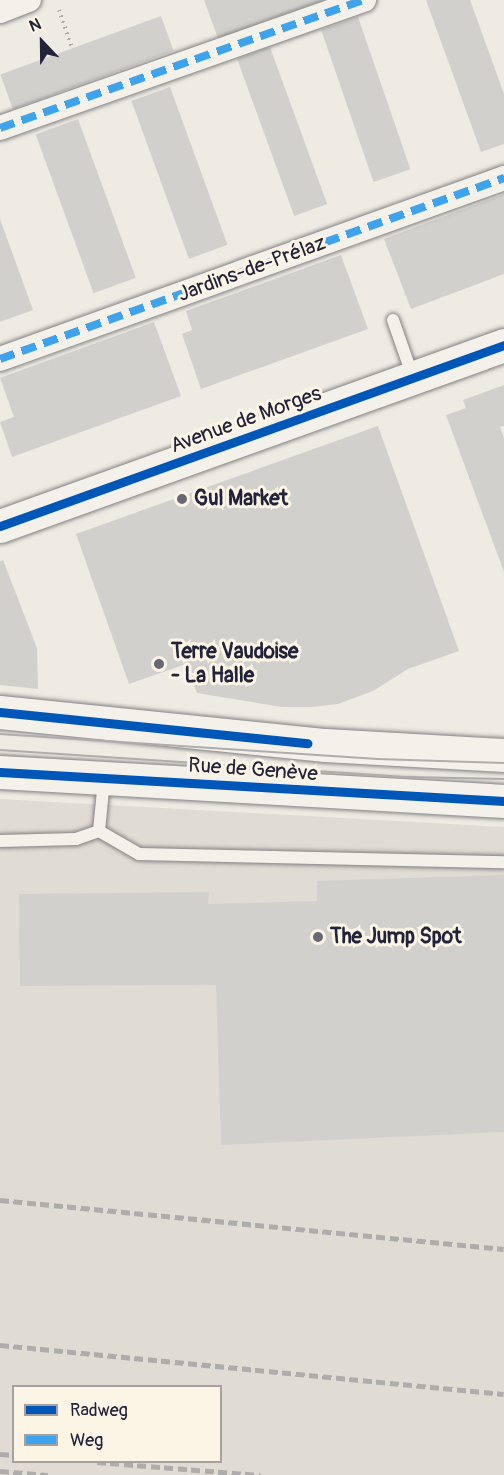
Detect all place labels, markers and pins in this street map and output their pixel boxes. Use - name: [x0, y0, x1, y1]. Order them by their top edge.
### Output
- place label: Gul Market: [194, 486, 288, 512]
- marker: Gul Market: [175, 492, 189, 506]
- place label: Terre Vaudoise - La Halle: [171, 639, 298, 689]
- marker: Terre Vaudoise - La Halle: [152, 657, 166, 671]
- place label: The Jump Spot: [330, 924, 461, 950]
- marker: The Jump Spot: [311, 930, 325, 944]

